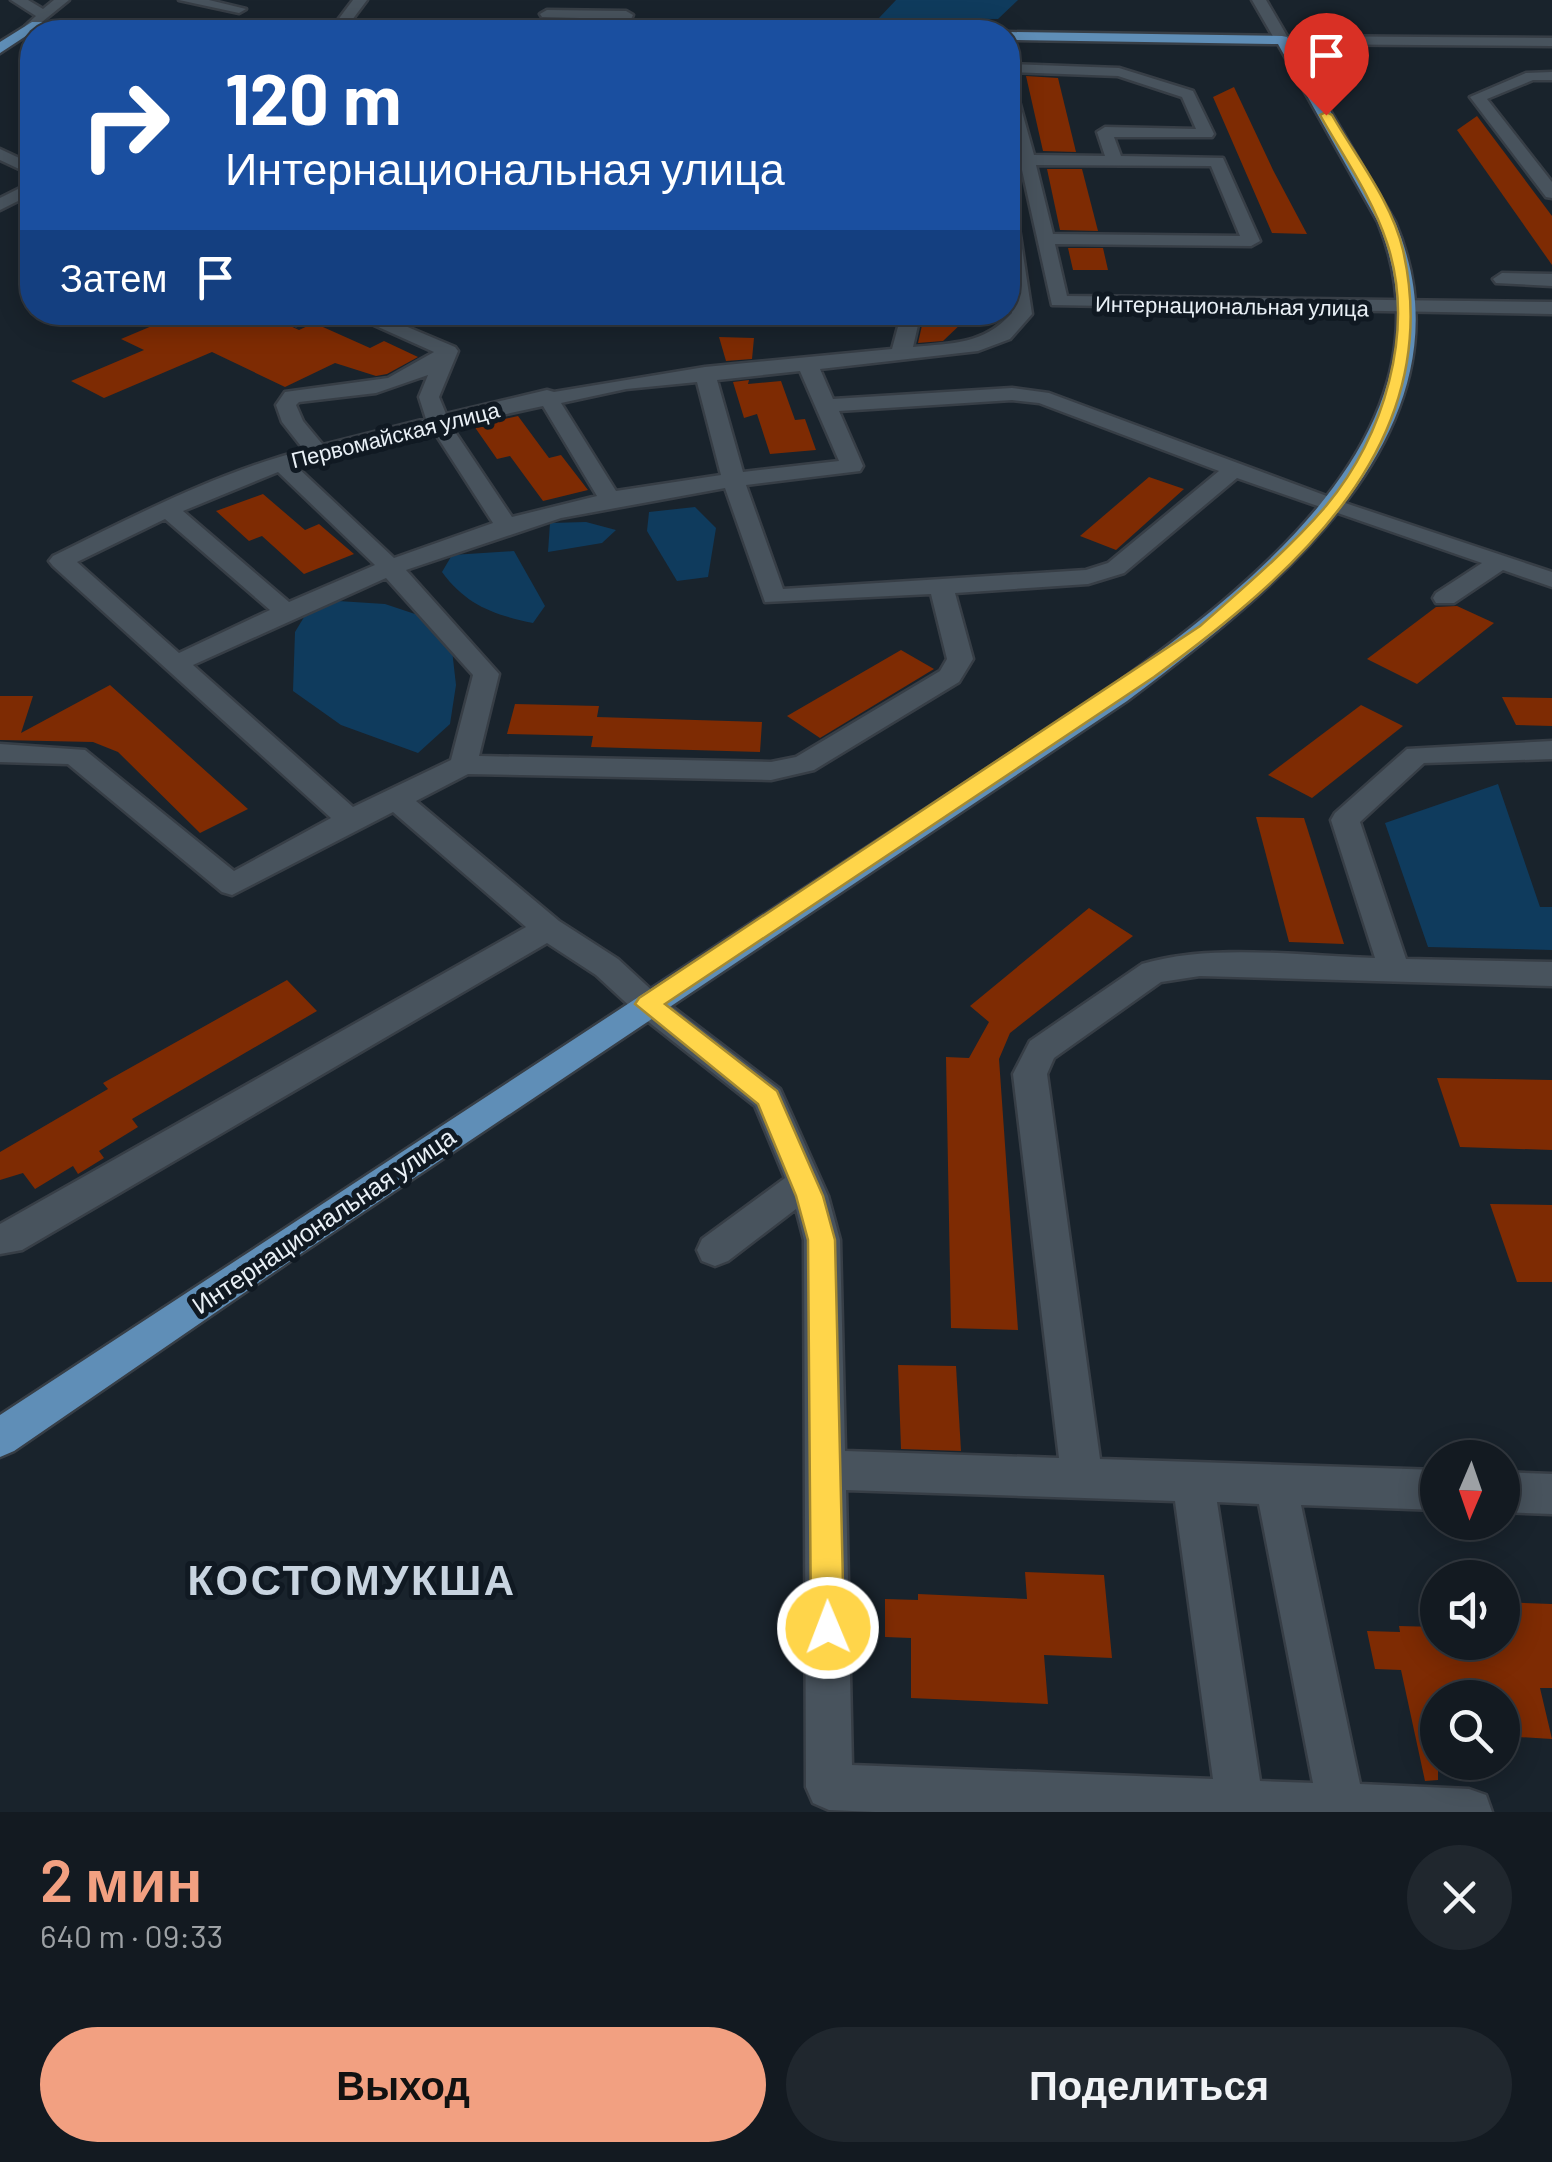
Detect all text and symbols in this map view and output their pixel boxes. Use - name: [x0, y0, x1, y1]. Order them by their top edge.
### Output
- pin: [1284, 13, 1369, 116]
- icon: arrive: [1299, 28, 1354, 83]
- text: 120 m: [225, 55, 401, 139]
- icon: right: [60, 60, 190, 190]
- text: Интернациональная улица: [225, 140, 785, 194]
- icon: arrive: [188, 250, 243, 305]
- text: Затем: [60, 254, 168, 300]
- street label: Интернациональная улица: [1095, 290, 1370, 321]
- street label: Первомайская улица: [288, 395, 503, 473]
- street label: Интернациональная улица: [186, 1121, 460, 1319]
- north arrow: [1420, 1440, 1520, 1540]
- map controls: [1420, 1440, 1520, 1780]
- district label: КОСТОМУКША: [187, 1553, 517, 1603]
- button: sound: [1420, 1560, 1520, 1660]
- position arrow: [776, 1576, 880, 1680]
- button: search: [1420, 1680, 1520, 1780]
- text: 2 мин: [40, 1842, 203, 1914]
- button: close: [1407, 1845, 1512, 1950]
- text: 640 m · 09:33: [40, 1916, 223, 1954]
- button: Выход: [40, 2027, 766, 2142]
- button: Поделиться: [786, 2027, 1512, 2142]

